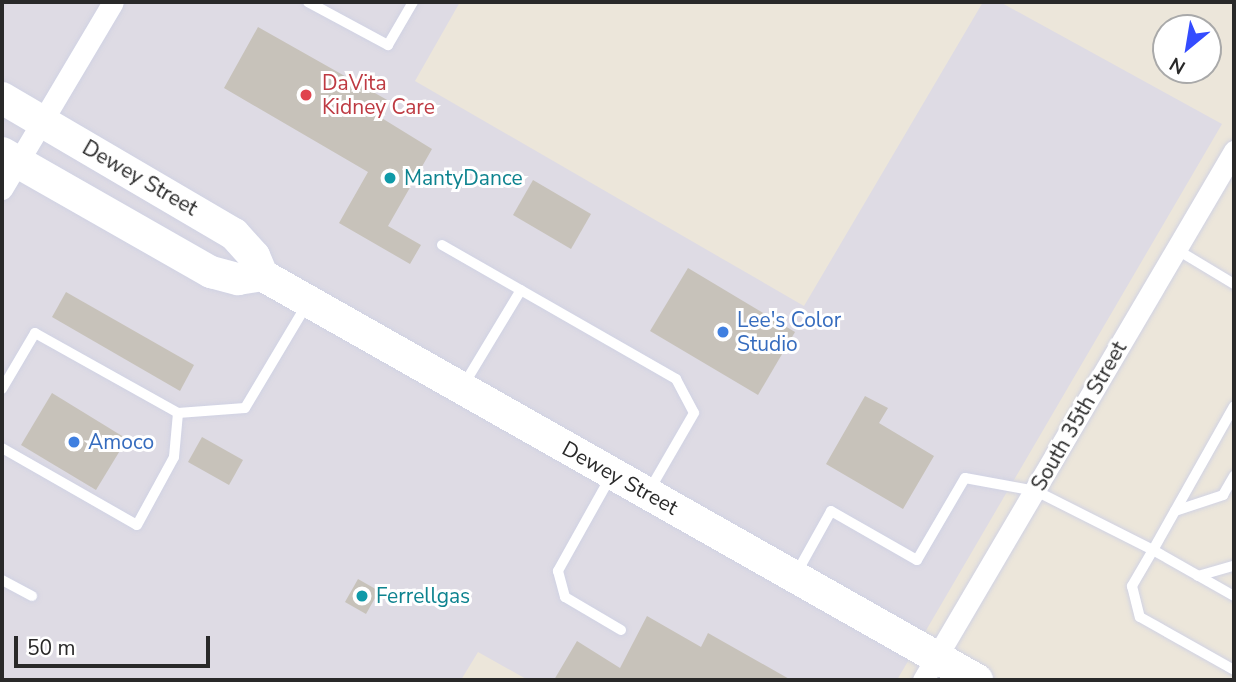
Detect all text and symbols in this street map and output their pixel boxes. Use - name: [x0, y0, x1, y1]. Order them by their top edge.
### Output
- north arrow: [1152, 14, 1222, 84]
- text: N: [1165, 51, 1190, 80]
- place label: DaVita Kidney Care: [322, 70, 435, 120]
- marker: DaVita Kidney Care: [296, 85, 316, 105]
- street label: Dewey Street: [78, 135, 202, 221]
- place label: MantyDance: [404, 165, 523, 191]
- marker: MantyDance: [382, 170, 398, 186]
- place label: Lee's Color Studio: [737, 307, 841, 357]
- marker: Lee's Color Studio: [715, 324, 731, 340]
- street label: South 35th Street: [1026, 337, 1132, 495]
- place label: Amoco: [88, 429, 154, 455]
- marker: Amoco: [66, 434, 82, 450]
- street label: Dewey Street: [558, 436, 682, 520]
- place label: Ferrellgas: [376, 583, 470, 609]
- marker: Ferrellgas: [354, 588, 370, 604]
- scale bar: [18, 622, 214, 666]
- text: 50 m: [27, 634, 76, 662]

